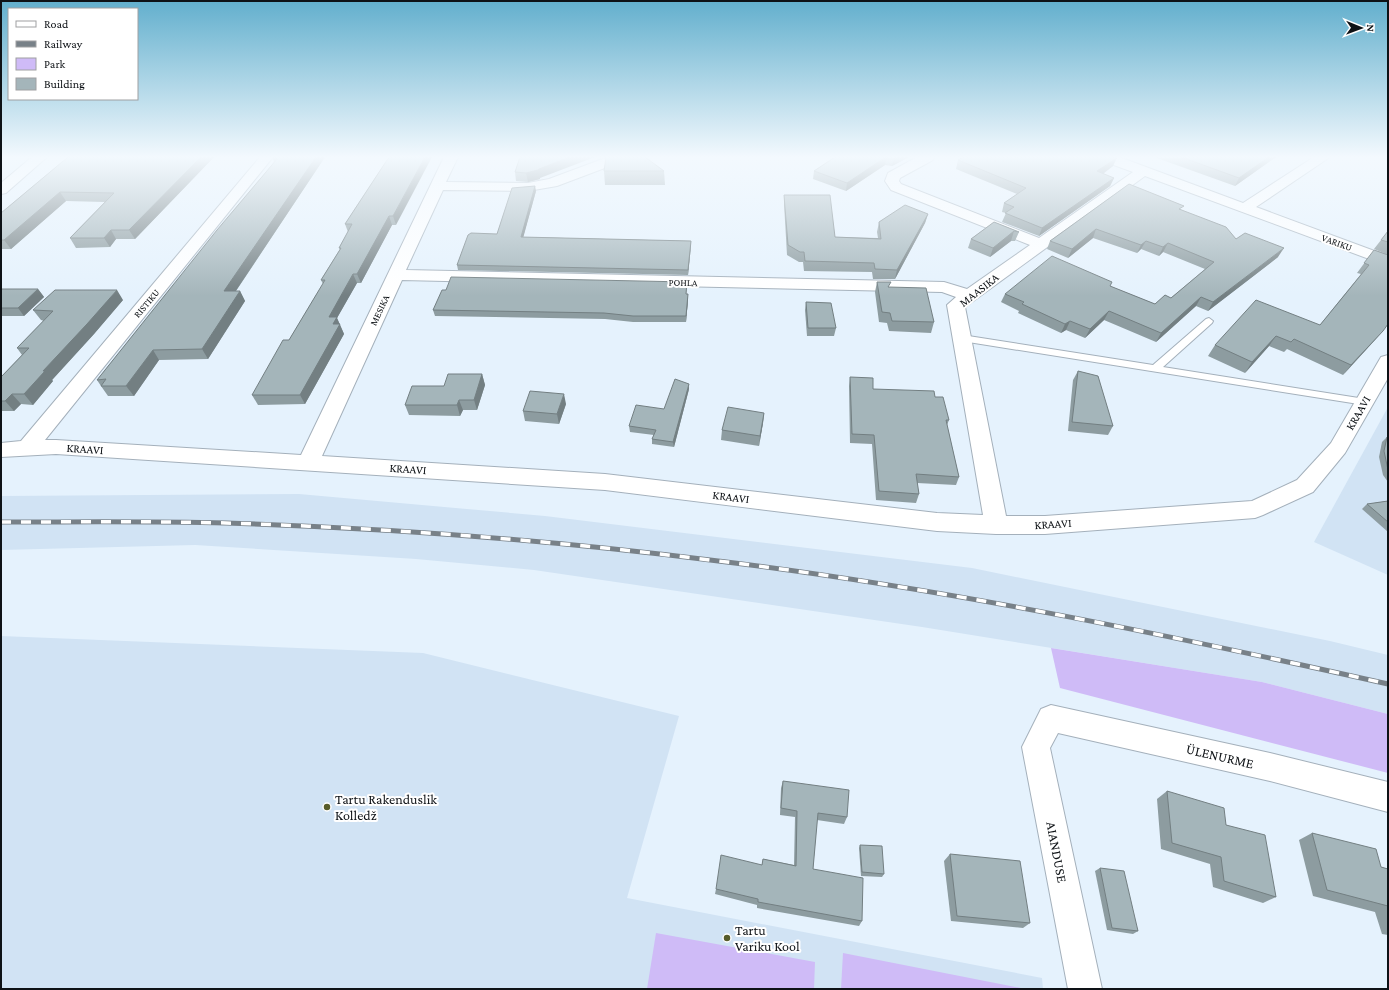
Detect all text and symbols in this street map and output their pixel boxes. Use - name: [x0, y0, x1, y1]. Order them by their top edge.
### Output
- legend: [8, 8, 138, 100]
- north arrow: [1341, 8, 1381, 48]
- text: Road: [44, 17, 69, 31]
- text: N: [1365, 24, 1377, 33]
- text: Railway: [44, 37, 83, 51]
- text: Park: [44, 57, 66, 71]
- text: Building: [44, 77, 85, 91]
- street label: VARIKU: [1320, 232, 1354, 253]
- street label: MAASIKA: [956, 270, 1002, 310]
- street label: POHLA: [668, 277, 698, 288]
- street label: RISTIKU: [131, 286, 162, 320]
- street label: MESIKA: [368, 293, 391, 327]
- street label: KRAAVI: [1343, 393, 1374, 433]
- street label: KRAAVI: [66, 441, 104, 457]
- street label: KRAAVI: [389, 461, 427, 477]
- street label: KRAAVI: [712, 488, 751, 506]
- street label: KRAAVI: [1034, 516, 1072, 532]
- street label: ÜLENURME: [1185, 740, 1256, 772]
- place label: Tartu Rakenduslik Kolledž: [335, 791, 437, 823]
- marker: Tartu Rakenduslik Kolledž: [322, 802, 332, 812]
- street label: AIANDUSE: [1043, 820, 1071, 884]
- place label: Tartu Variku Kool: [735, 922, 800, 954]
- marker: Tartu Variku Kool: [722, 933, 732, 943]

